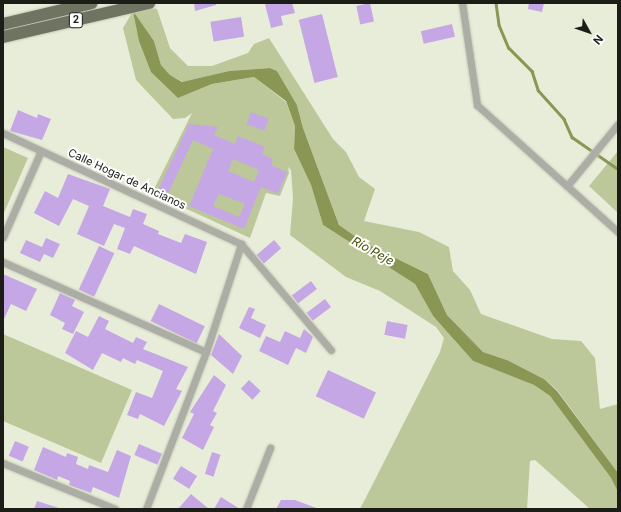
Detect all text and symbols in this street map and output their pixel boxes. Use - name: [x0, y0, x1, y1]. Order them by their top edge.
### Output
- road number: 2: [68, 12, 84, 28]
- north arrow: [569, 12, 609, 52]
- text: N: [590, 32, 606, 47]
- street label: Calle Hogar de Ancianos: [66, 146, 188, 212]
- water label: Río Peje: [350, 234, 396, 268]

